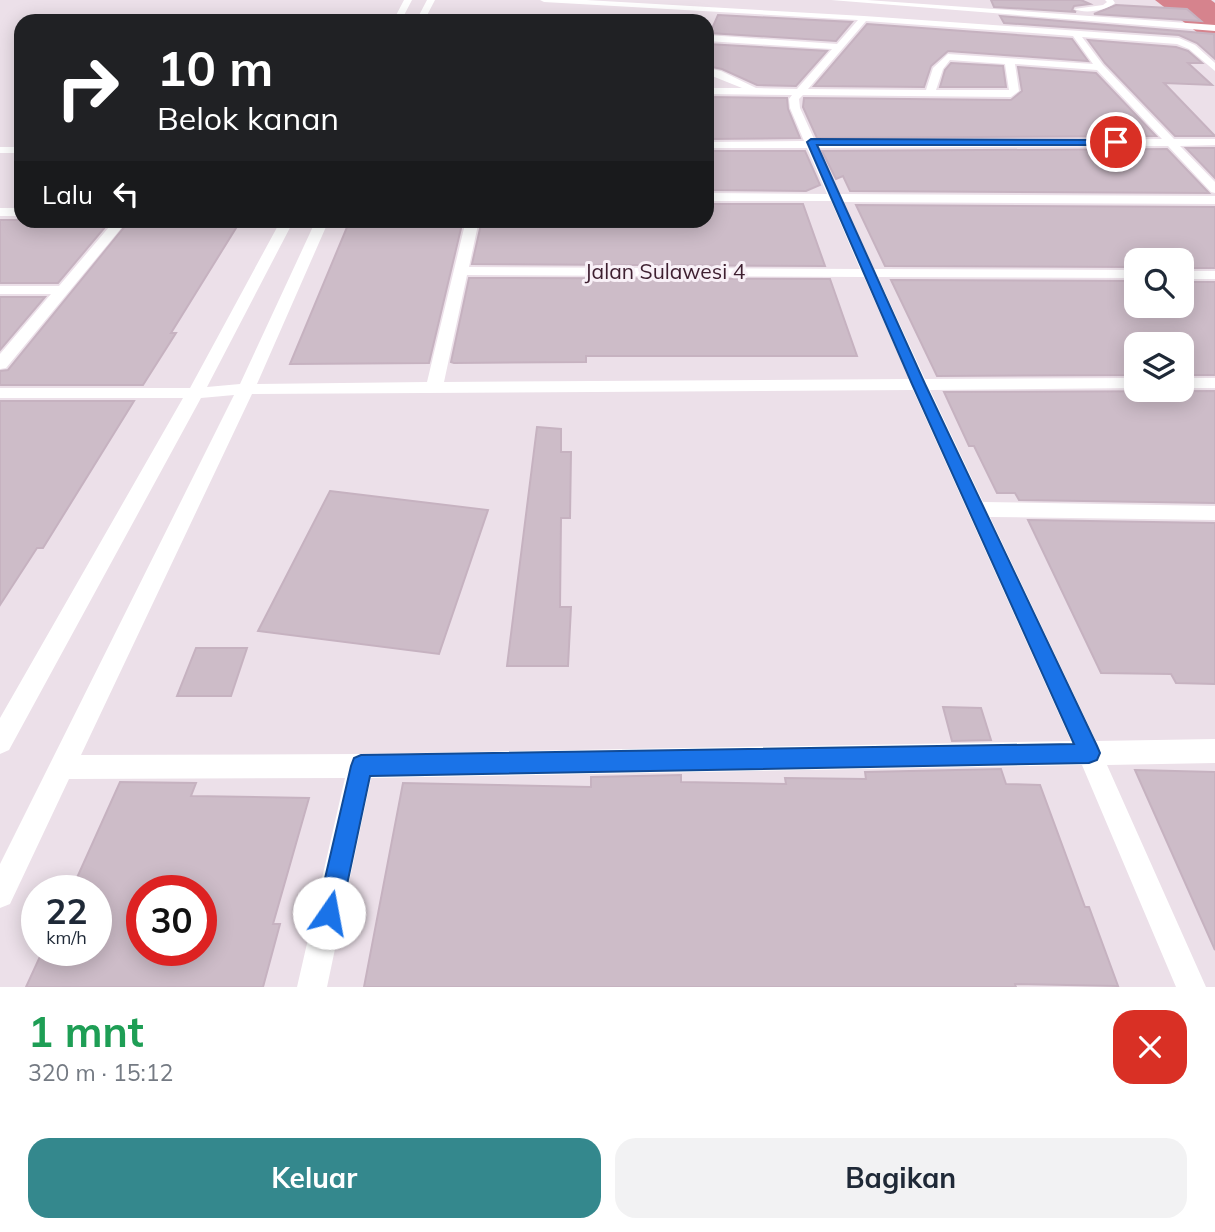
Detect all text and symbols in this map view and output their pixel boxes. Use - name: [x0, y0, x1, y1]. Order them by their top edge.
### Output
- text: 10 m: [157, 37, 273, 98]
- icon: right: [42, 42, 133, 133]
- text: Belok kanan: [157, 98, 339, 138]
- pin: [1086, 112, 1146, 172]
- icon: arrive: [1097, 123, 1135, 161]
- icon: left: [107, 175, 145, 213]
- text: Lalu: [42, 178, 93, 211]
- map controls: [1124, 248, 1194, 402]
- button: search: [1124, 248, 1194, 318]
- street label: Jalan Sulawesi 4: [585, 258, 746, 284]
- button: layers: [1124, 332, 1194, 402]
- speed limit sign: 30: [126, 875, 217, 966]
- position arrow: [292, 876, 366, 950]
- text: 22: [45, 889, 88, 933]
- text: km/h: [46, 926, 87, 949]
- text: 1 mnt: [28, 1005, 144, 1058]
- button: close: [1113, 1010, 1187, 1084]
- text: 320 m · 15:12: [28, 1058, 173, 1087]
- button: Keluar: [28, 1138, 601, 1218]
- button: Bagikan: [615, 1138, 1187, 1218]

